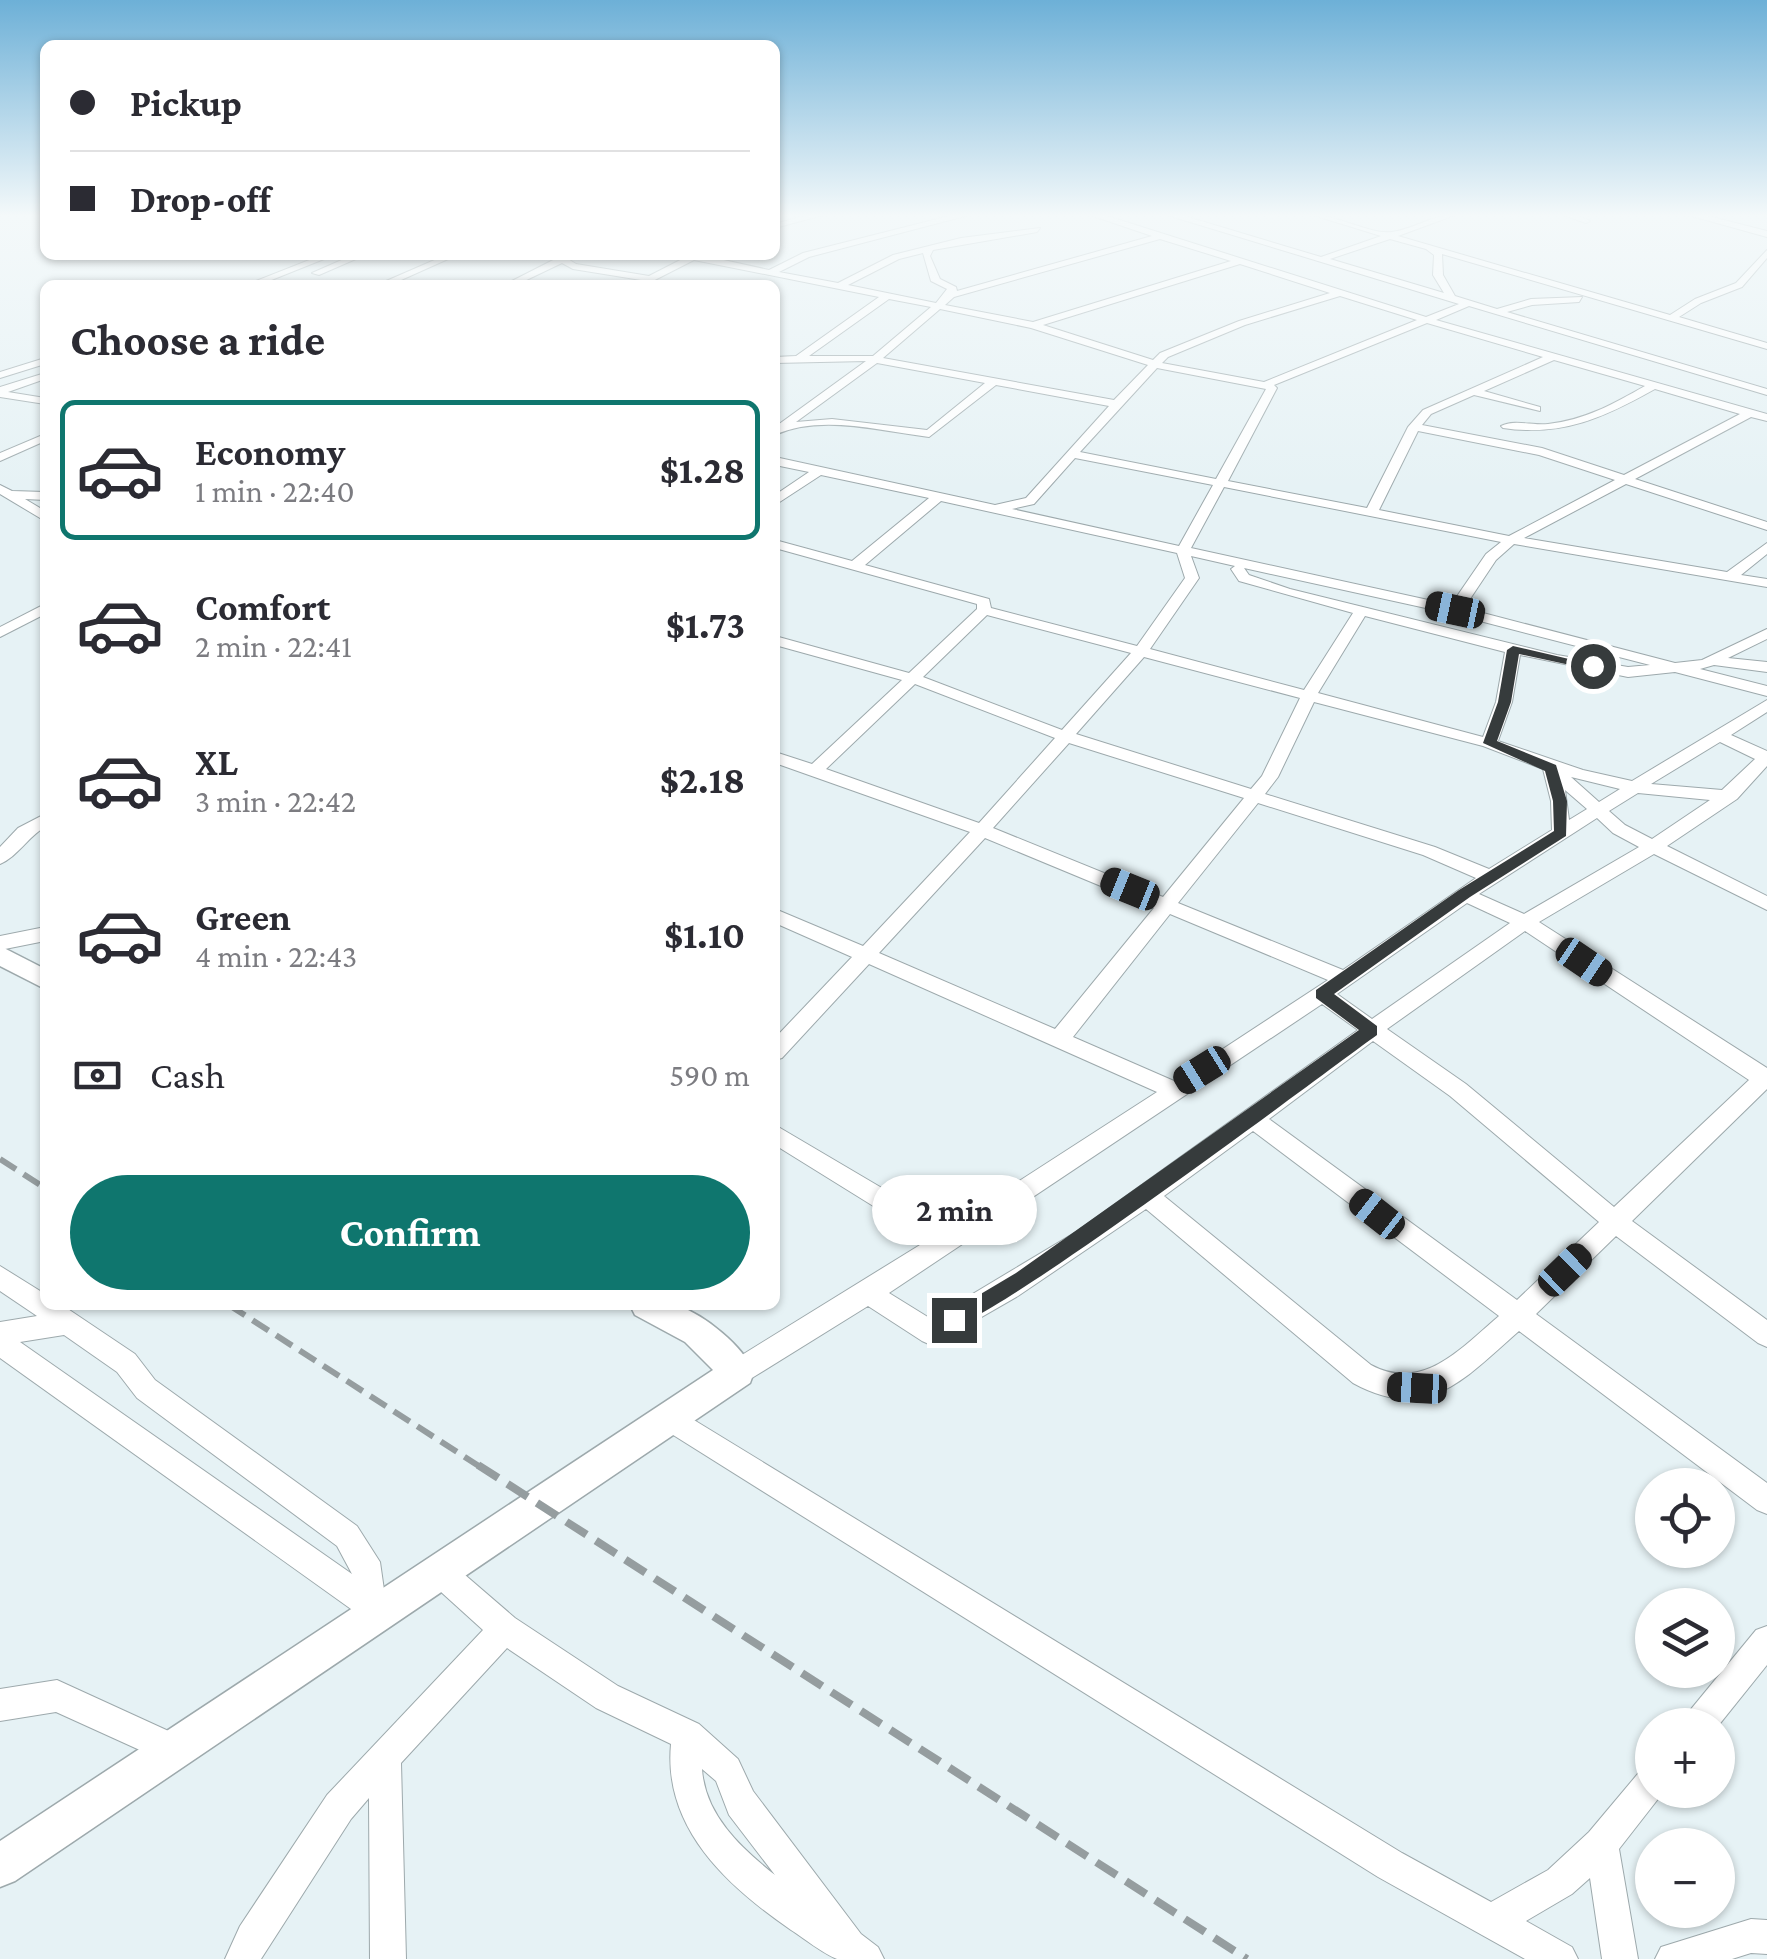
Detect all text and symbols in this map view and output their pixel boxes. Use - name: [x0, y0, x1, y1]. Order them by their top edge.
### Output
- text: Pickup: [130, 82, 242, 124]
- text: Drop-off: [130, 178, 271, 220]
- text: Choose a ride: [70, 315, 325, 365]
- icon: car: [75, 425, 165, 515]
- text: Economy: [195, 431, 345, 473]
- text: $1.28: [660, 449, 745, 491]
- text: 1 min · 22:40: [195, 473, 355, 509]
- icon: car: [75, 580, 165, 670]
- text: Comfort: [195, 586, 331, 628]
- car: [1423, 589, 1487, 631]
- text: $1.73: [666, 604, 745, 646]
- text: 2 min · 22:41: [195, 628, 352, 664]
- route start: [1571, 644, 1616, 689]
- icon: car: [75, 735, 165, 825]
- text: XL: [195, 741, 238, 783]
- text: $2.18: [660, 759, 745, 801]
- text: 3 min · 22:42: [195, 783, 356, 819]
- car: [1097, 864, 1163, 914]
- icon: car: [75, 890, 165, 980]
- text: Green: [195, 896, 291, 938]
- text: $1.10: [664, 914, 745, 956]
- car: [1551, 933, 1617, 991]
- text: 4 min · 22:43: [195, 938, 357, 974]
- car: [1169, 1041, 1235, 1099]
- icon: cash: [70, 1048, 125, 1103]
- text: Cash: [150, 1054, 225, 1096]
- text: 590 m: [669, 1057, 750, 1093]
- button: Confirm: [70, 1175, 750, 1290]
- callout: 2 min: [872, 1175, 1036, 1245]
- car: [1344, 1184, 1410, 1244]
- text: 2 min: [916, 1192, 993, 1228]
- car: [1533, 1238, 1597, 1302]
- route end: [932, 1298, 977, 1343]
- car: [1386, 1371, 1448, 1405]
- map controls: [1635, 1468, 1735, 1928]
- button: locate: [1635, 1468, 1735, 1568]
- button: layers: [1635, 1588, 1735, 1688]
- button: +: [1635, 1708, 1735, 1808]
- button: −: [1635, 1828, 1735, 1928]

